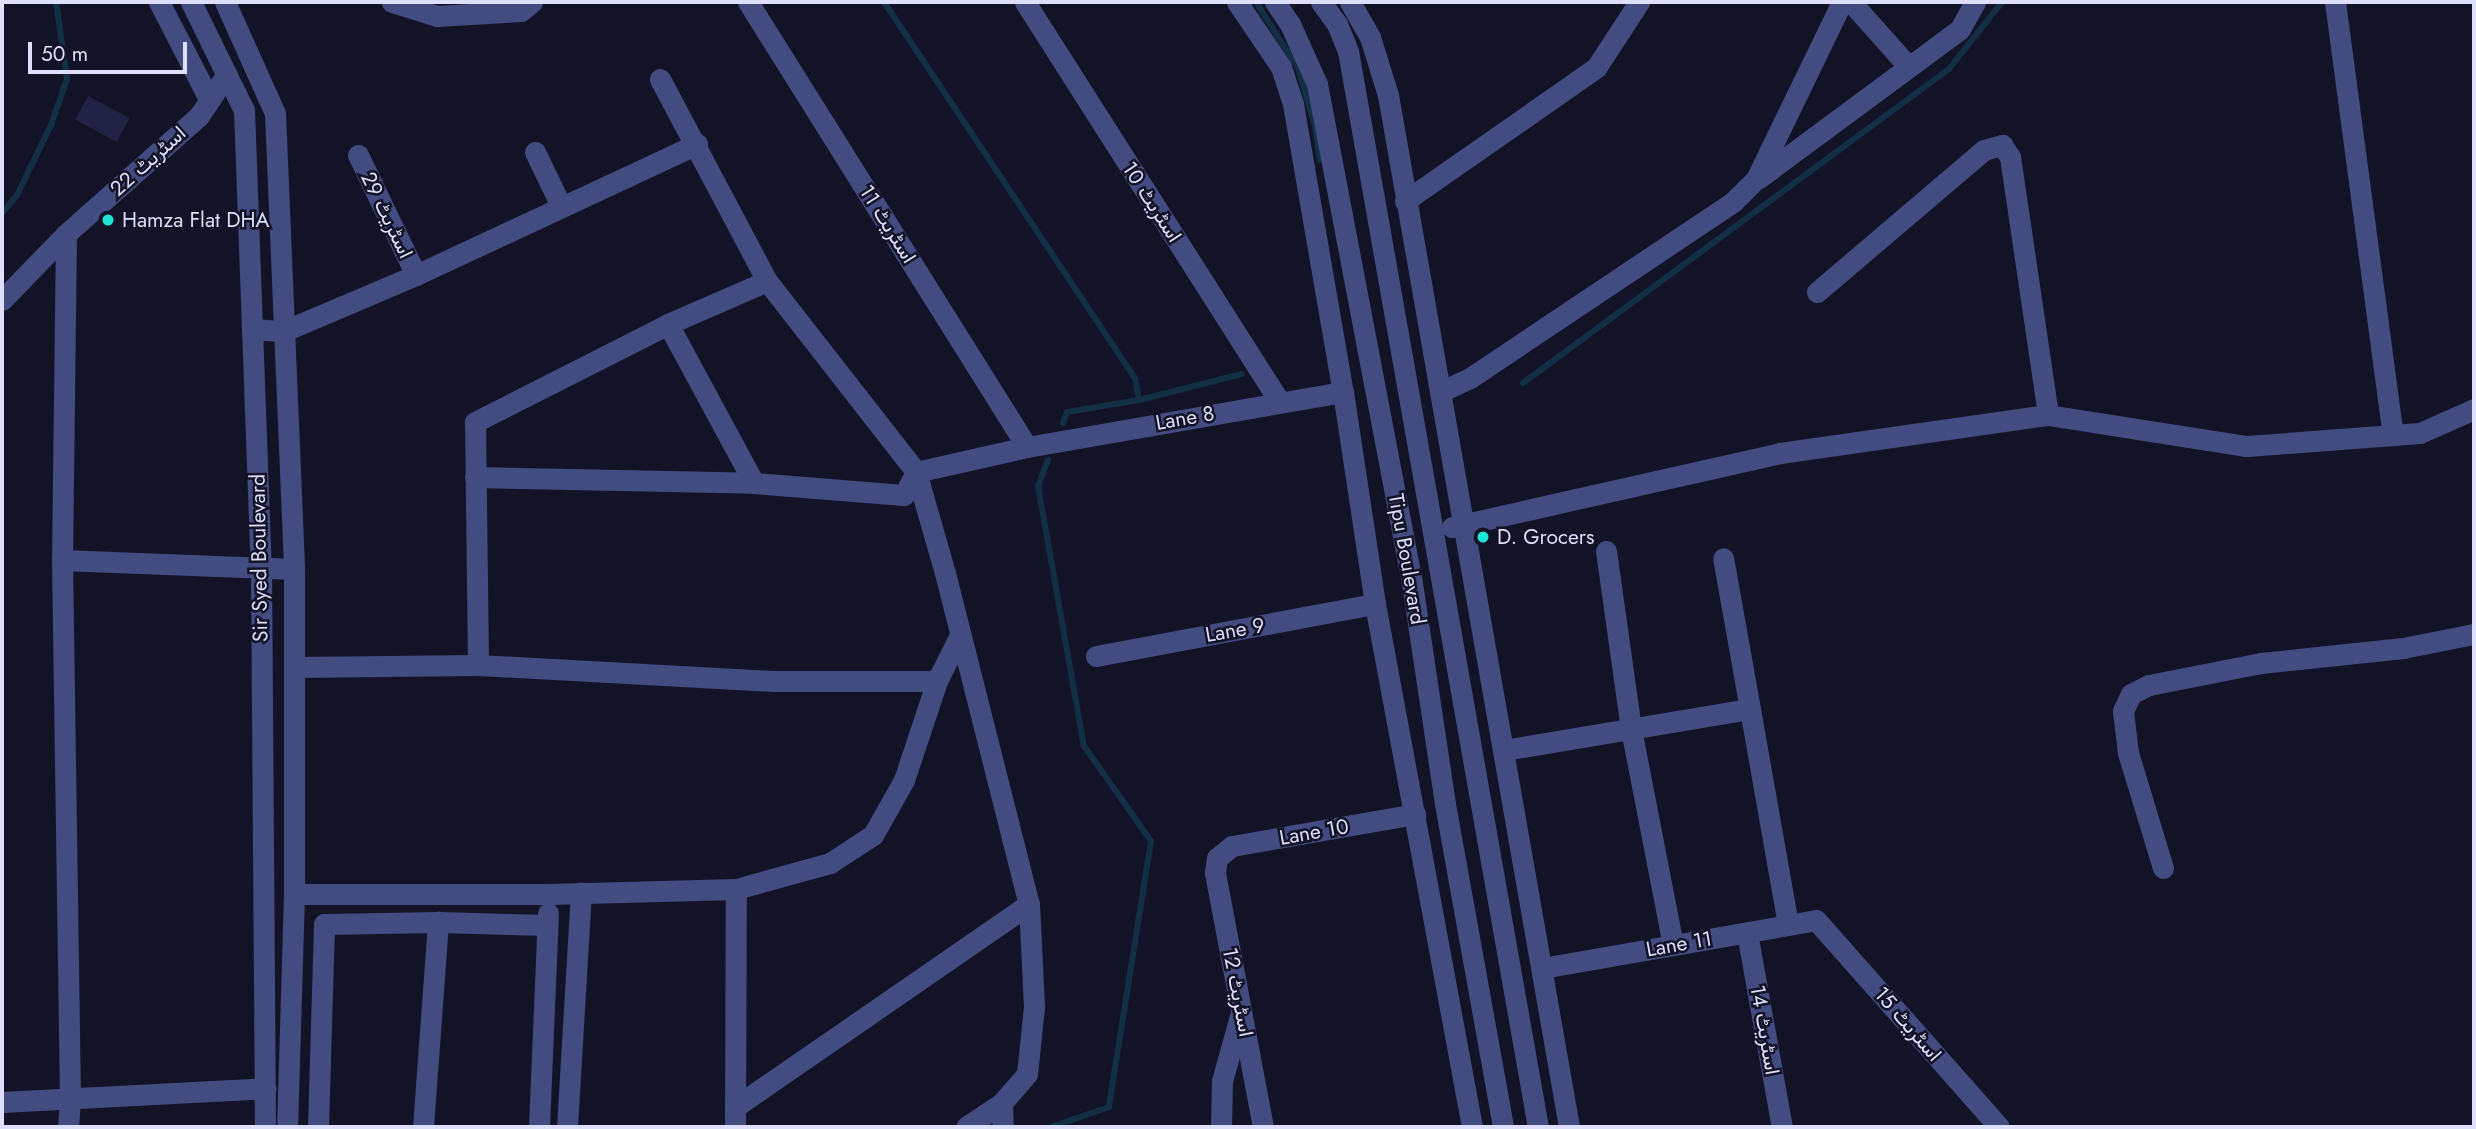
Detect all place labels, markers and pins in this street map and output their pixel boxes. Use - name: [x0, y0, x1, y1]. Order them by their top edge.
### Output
- place label: Hamza Flat DHA: [122, 207, 269, 233]
- marker: Hamza Flat DHA: [100, 212, 116, 228]
- place label: D. Grocers: [1497, 524, 1594, 550]
- marker: D. Grocers: [1475, 529, 1491, 545]

